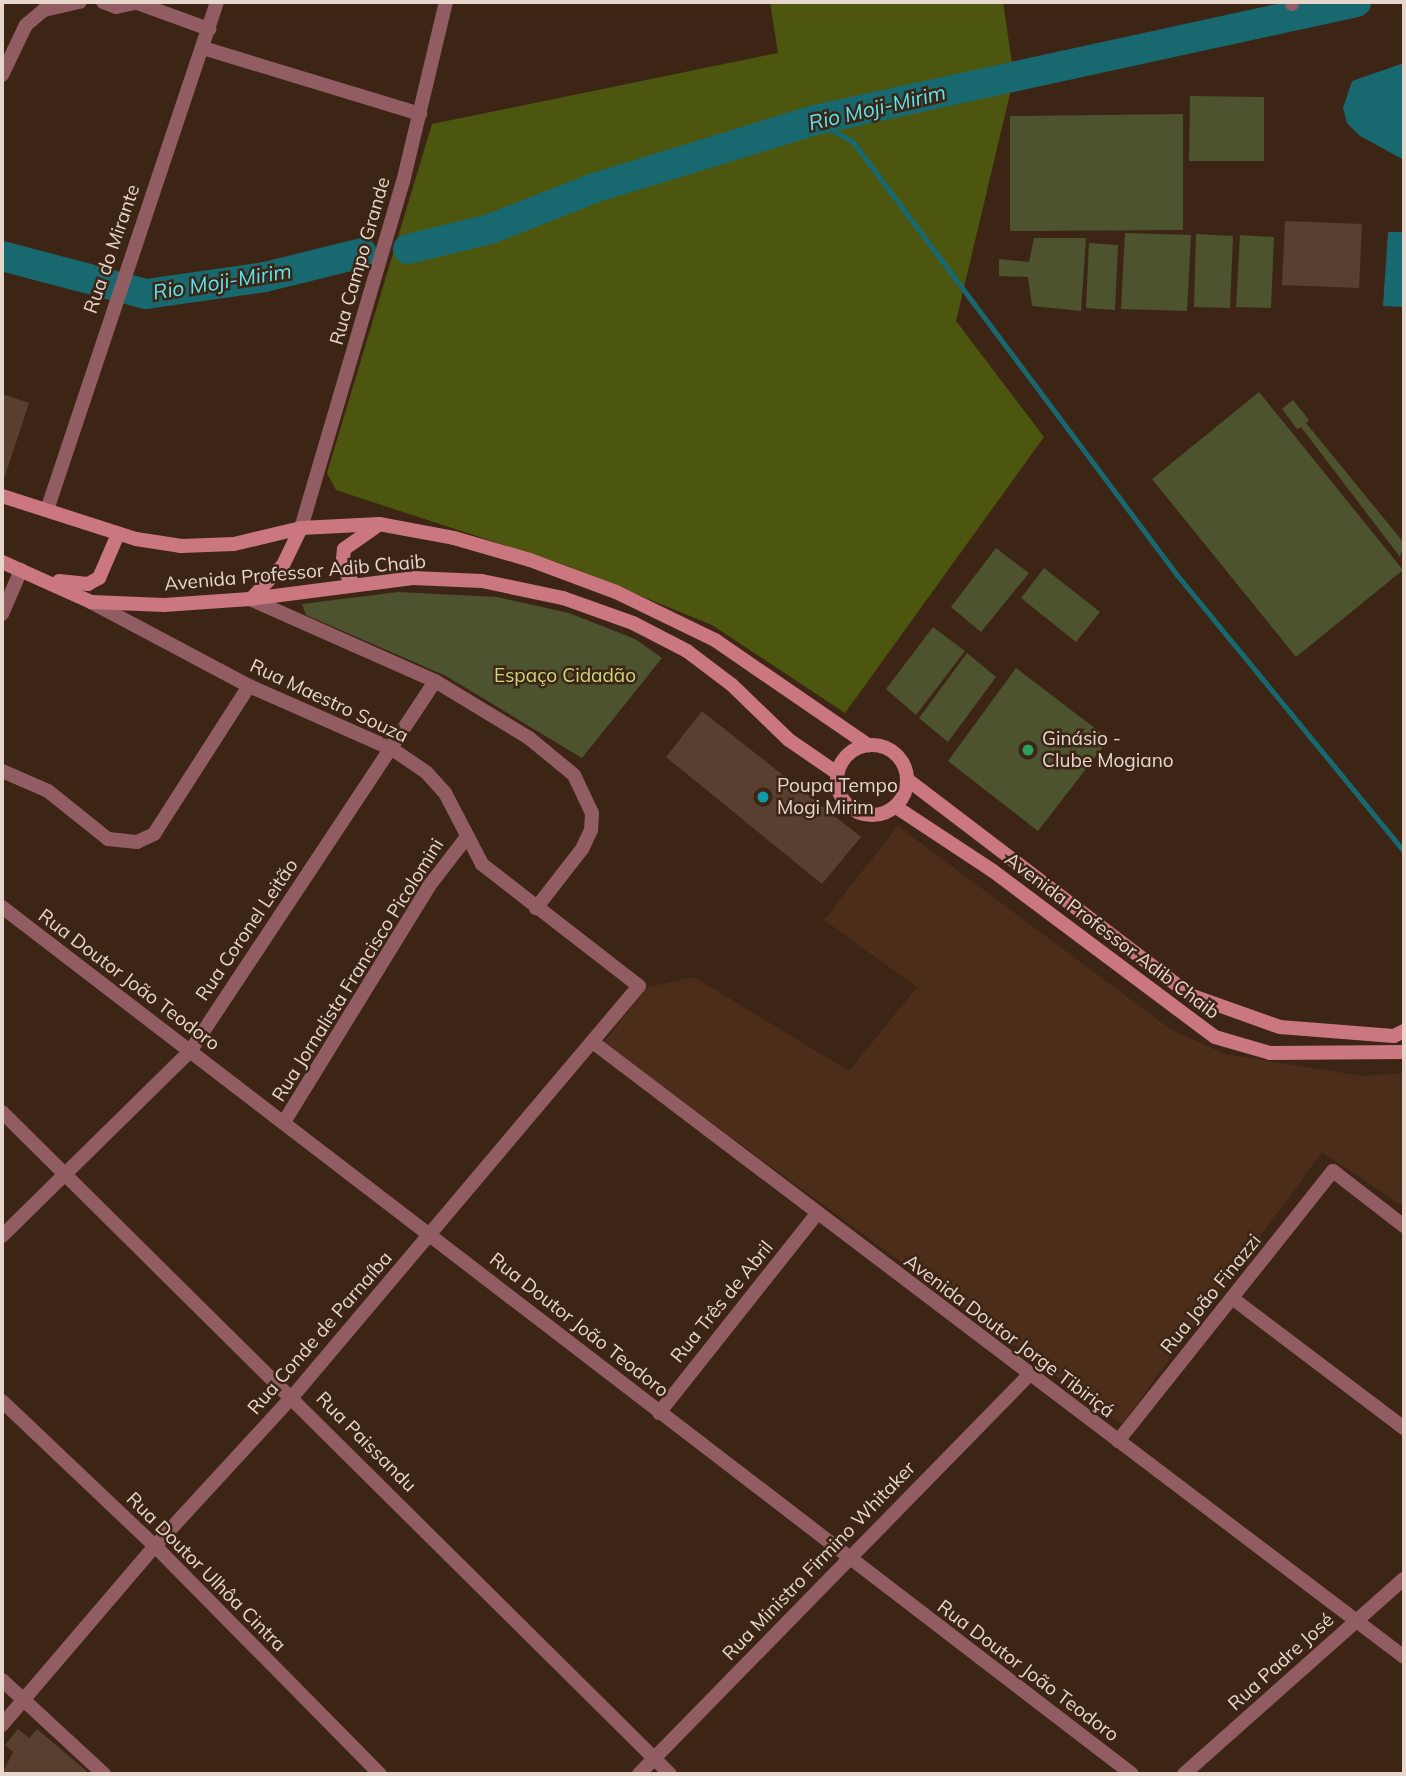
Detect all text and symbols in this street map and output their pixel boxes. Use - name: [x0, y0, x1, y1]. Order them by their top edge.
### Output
- water label: Rio Moji-Mirim: [806, 79, 948, 135]
- street label: Rua Campo Grande: [325, 175, 395, 347]
- street label: Rua do Mirante: [79, 182, 145, 316]
- water label: Rio Moji-Mirim: [151, 258, 293, 304]
- street label: Avenida Professor Adib Chaib: [163, 550, 427, 596]
- street label: Rua Maestro Souza: [246, 654, 412, 748]
- park label: Espaço Cidadão: [494, 665, 636, 687]
- place label: Ginásio - Clube Mogiano: [1042, 728, 1174, 772]
- marker: Ginásio - Clube Mogiano: [1020, 742, 1036, 758]
- place label: Poupa Tempo Mogi Mirim: [777, 775, 898, 819]
- marker: Poupa Tempo Mogi Mirim: [755, 789, 771, 805]
- street label: Rua Jornalista Francisco Picolomini: [267, 834, 449, 1106]
- street label: Avenida Professor Adib Chaib: [1000, 848, 1224, 1024]
- street label: Rua Coronel Leitão: [191, 855, 303, 1005]
- street label: Rua Doutor João Teodoro: [34, 904, 224, 1056]
- street label: Rua João Finazzi: [1156, 1230, 1266, 1358]
- street label: Rua Três de Abril: [666, 1237, 778, 1367]
- street label: Rua Conde de Parnaíba: [243, 1247, 397, 1419]
- street label: Rua Doutor João Teodoro: [485, 1248, 673, 1402]
- street label: Avenida Doutor Jorge Tibiriçá: [899, 1250, 1119, 1422]
- street label: Rua Paissandu: [311, 1387, 421, 1497]
- street label: Rua Ministro Firmino Whitaker: [718, 1457, 920, 1665]
- street label: Rua Doutor Ulhôa Cintra: [122, 1488, 290, 1656]
- street label: Rua Doutor João Teodoro: [933, 1595, 1123, 1747]
- street label: Rua Padre José: [1224, 1609, 1338, 1715]

